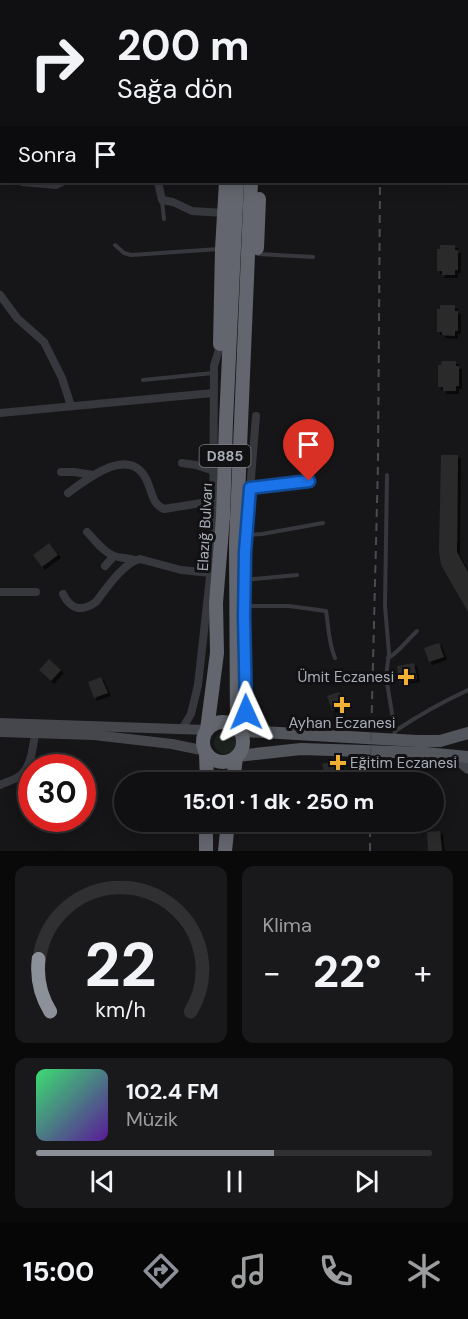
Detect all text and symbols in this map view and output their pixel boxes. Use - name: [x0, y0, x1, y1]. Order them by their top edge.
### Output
- text: 200 m: [117, 18, 250, 73]
- icon: right: [18, 24, 96, 102]
- text: Sağa dön: [117, 71, 233, 106]
- icon: arrive: [89, 138, 122, 171]
- text: Sonra: [18, 140, 77, 169]
- pin: [283, 419, 334, 481]
- icon: arrive: [292, 428, 325, 461]
- road number: D885: [200, 445, 250, 467]
- street label: Elazığ Bulvarı: [193, 482, 217, 572]
- place label: Ümit Eczanesi: [298, 667, 394, 687]
- marker: Ümit Eczanesi: [399, 670, 413, 684]
- position arrow: [214, 680, 278, 744]
- marker: Ayhan Eczanesi: [335, 698, 349, 712]
- place label: Ayhan Eczanesi: [289, 713, 395, 733]
- place label: Eğitim Eczanesi: [350, 753, 457, 773]
- speed limit sign: 30: [18, 754, 96, 832]
- marker: Eğitim Eczanesi: [331, 756, 345, 770]
- text: 15:01 · 1 dk · 250 m: [184, 787, 374, 816]
- text: Klima: [263, 912, 312, 938]
- text: 22: [85, 924, 157, 1005]
- text: 22°: [313, 942, 381, 1001]
- text: −: [263, 951, 281, 994]
- text: +: [414, 951, 432, 994]
- text: km/h: [95, 996, 146, 1024]
- text: 102.4 FM: [126, 1077, 219, 1106]
- text: Müzik: [126, 1106, 178, 1132]
- icon: previous: [86, 1165, 119, 1198]
- icon: pause: [218, 1165, 251, 1198]
- icon: next: [350, 1165, 383, 1198]
- icon: directions: [140, 1250, 182, 1292]
- icon: music: [228, 1250, 270, 1292]
- icon: phone: [315, 1250, 357, 1292]
- icon: climate: [403, 1250, 445, 1292]
- text: 15:00: [23, 1254, 94, 1289]

